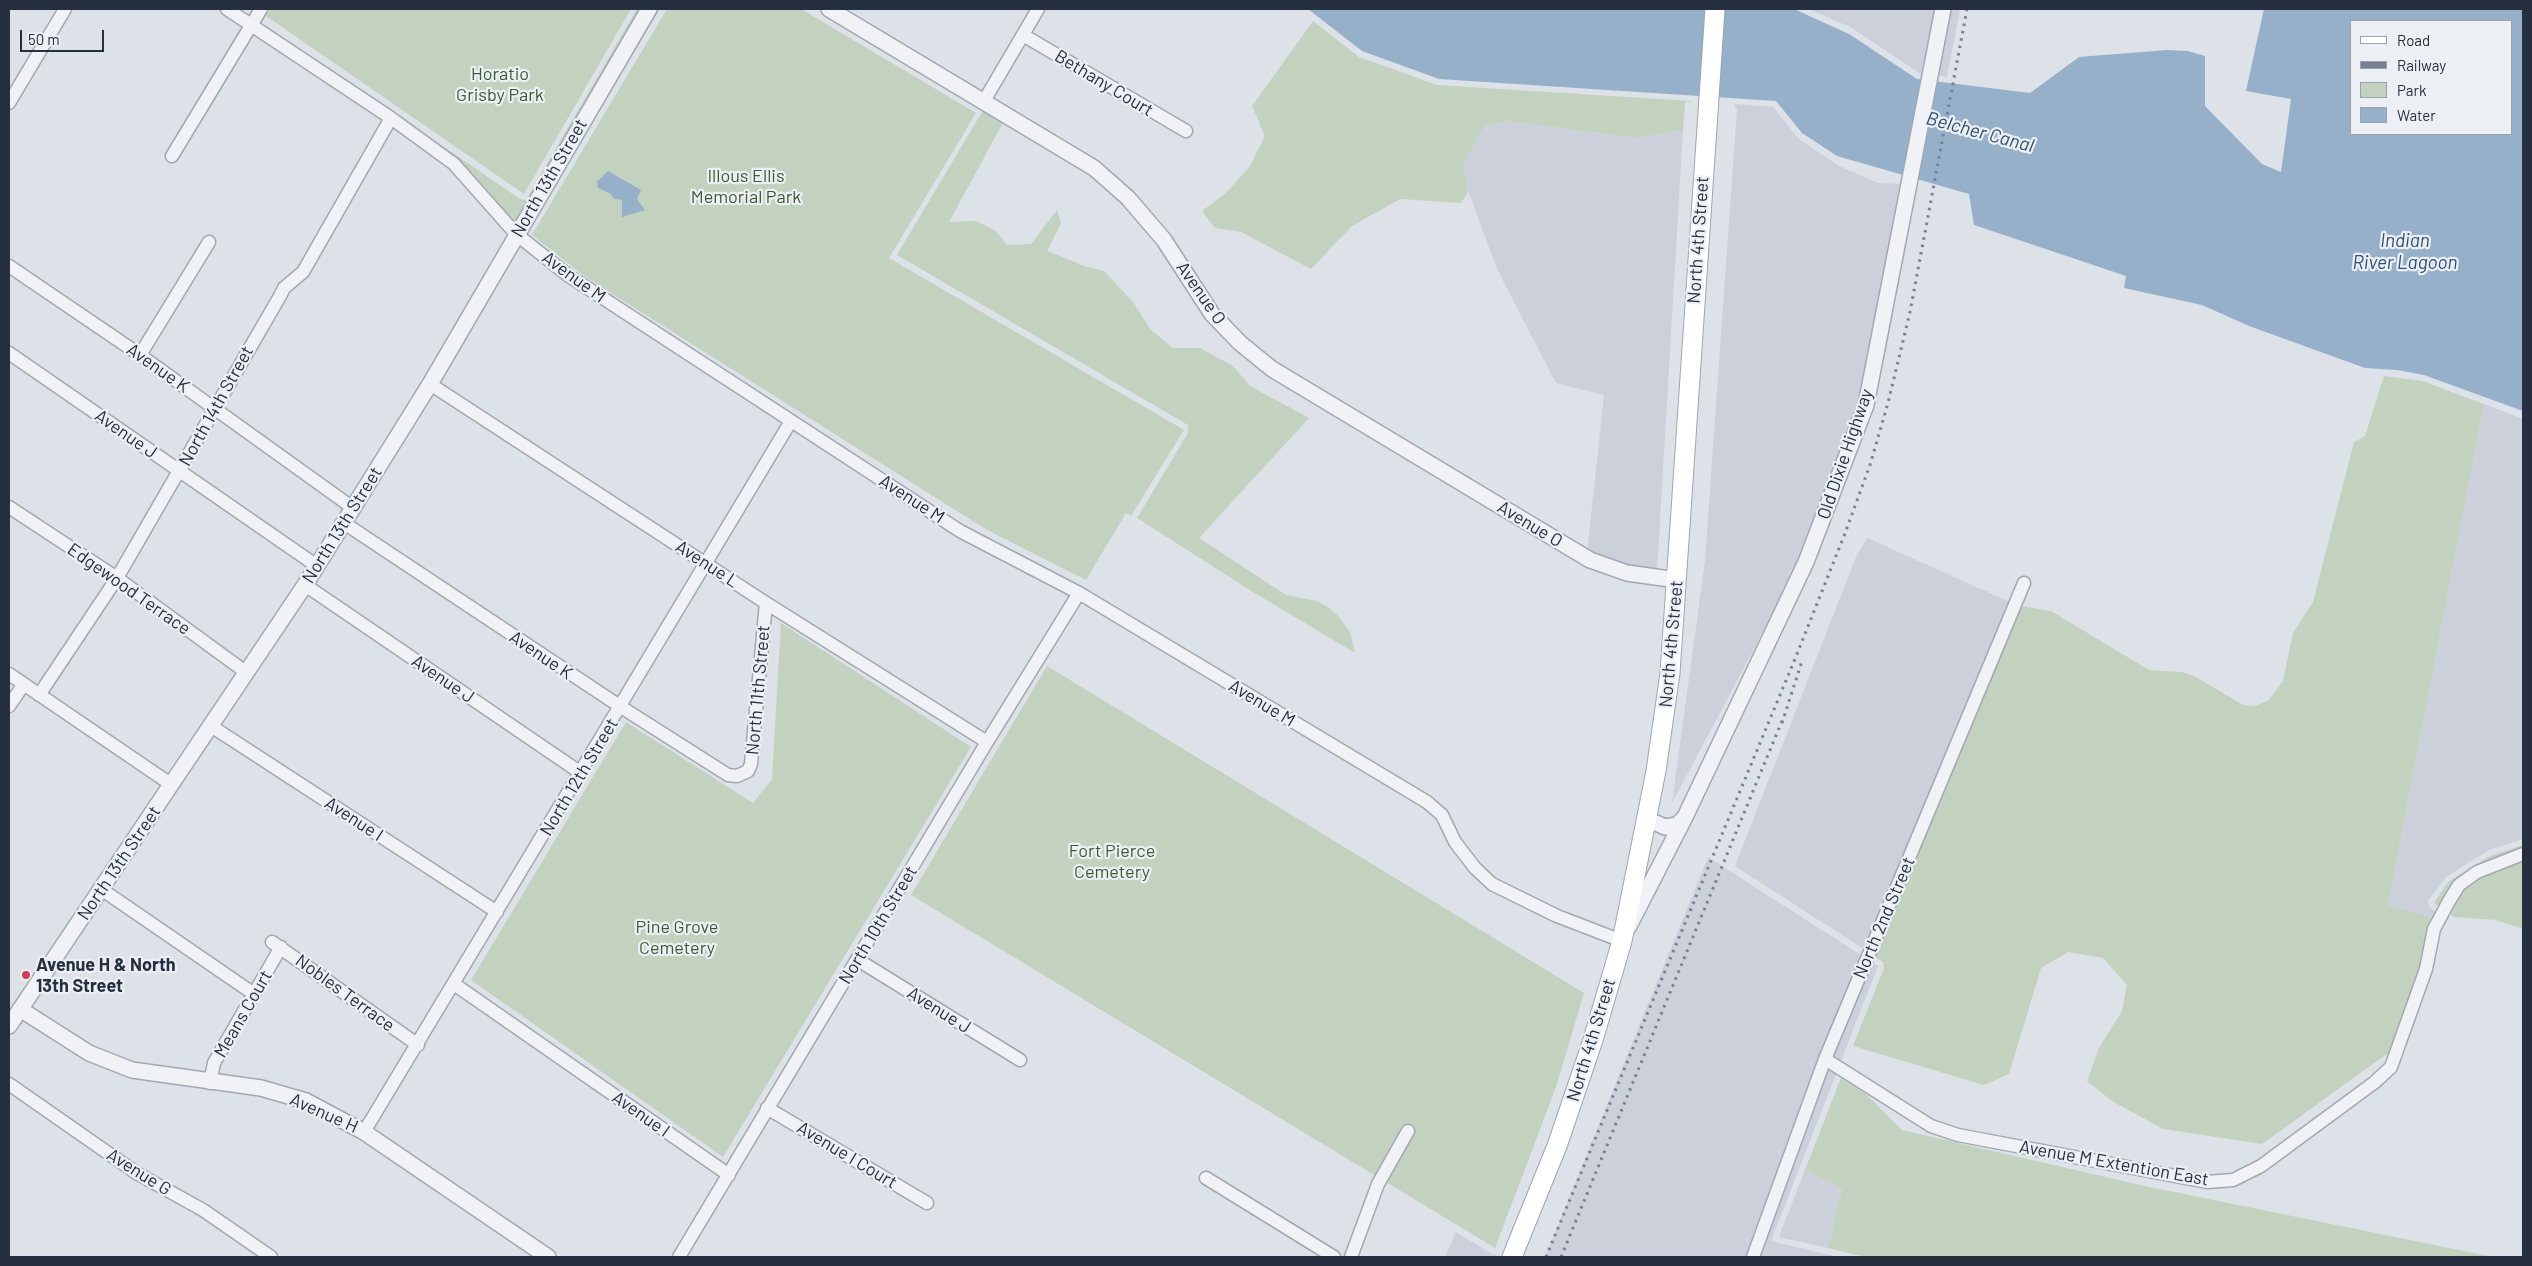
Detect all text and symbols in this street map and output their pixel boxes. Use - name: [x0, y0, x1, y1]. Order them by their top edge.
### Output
- scale bar: [22, 20, 106, 52]
- legend: [2350, 20, 2512, 135]
- text: 50 m: [28, 30, 60, 48]
- text: Road: [2397, 31, 2430, 49]
- street label: Bethany Court: [1051, 45, 1157, 121]
- text: Railway: [2397, 56, 2446, 74]
- park label: Horatio Grisby Park: [456, 63, 544, 106]
- text: Park: [2397, 81, 2426, 99]
- text: Water: [2397, 106, 2436, 124]
- water label: Belcher Canal: [1924, 107, 2036, 157]
- street label: North 13th Street: [506, 115, 592, 241]
- park label: Illous Ellis Memorial Park: [691, 165, 801, 208]
- street label: North 4th Street: [1683, 176, 1713, 304]
- water label: Indian River Lagoon: [2352, 230, 2458, 274]
- street label: Avenue M: [538, 247, 610, 307]
- street label: Avenue O: [1172, 257, 1230, 329]
- street label: Avenue K: [122, 339, 194, 397]
- street label: North 14th Street: [174, 342, 258, 470]
- street label: Old Dixie Highway: [1813, 386, 1877, 522]
- street label: Avenue J: [91, 405, 161, 463]
- street label: North 13th Street: [298, 463, 386, 587]
- street label: Avenue M: [875, 470, 949, 528]
- street label: Avenue O: [1494, 496, 1566, 552]
- street label: Avenue L: [671, 536, 743, 592]
- street label: Edgewood Terrace: [63, 539, 195, 639]
- street label: North 4th Street: [1655, 580, 1687, 708]
- street label: North 11th Street: [742, 624, 774, 756]
- street label: Avenue K: [505, 626, 577, 684]
- street label: Avenue J: [407, 650, 479, 708]
- street label: Avenue M: [1225, 675, 1299, 731]
- street label: North 12th Street: [535, 714, 623, 840]
- street label: Avenue I: [321, 792, 387, 846]
- street label: North 13th Street: [73, 802, 165, 924]
- park label: Fort Pierce Cemetery: [1069, 840, 1155, 882]
- street label: North 2nd Street: [1849, 854, 1919, 982]
- street label: North 10th Street: [834, 862, 922, 988]
- park label: Pine Grove Cemetery: [636, 916, 718, 959]
- street label: Nobles Terrace: [291, 950, 399, 1036]
- place label: Avenue H & North 13th Street: [36, 954, 176, 996]
- street label: Means Court: [209, 966, 277, 1062]
- marker: Avenue H & North 13th Street: [20, 969, 32, 981]
- street label: North 4th Street: [1562, 976, 1620, 1104]
- street label: Avenue J: [903, 982, 975, 1038]
- street label: Avenue I: [608, 1086, 674, 1142]
- street label: Avenue H: [286, 1088, 362, 1138]
- street label: Avenue I Court: [793, 1117, 901, 1193]
- street label: Avenue M Extention East: [2018, 1136, 2210, 1190]
- street label: Avenue G: [103, 1144, 175, 1200]

